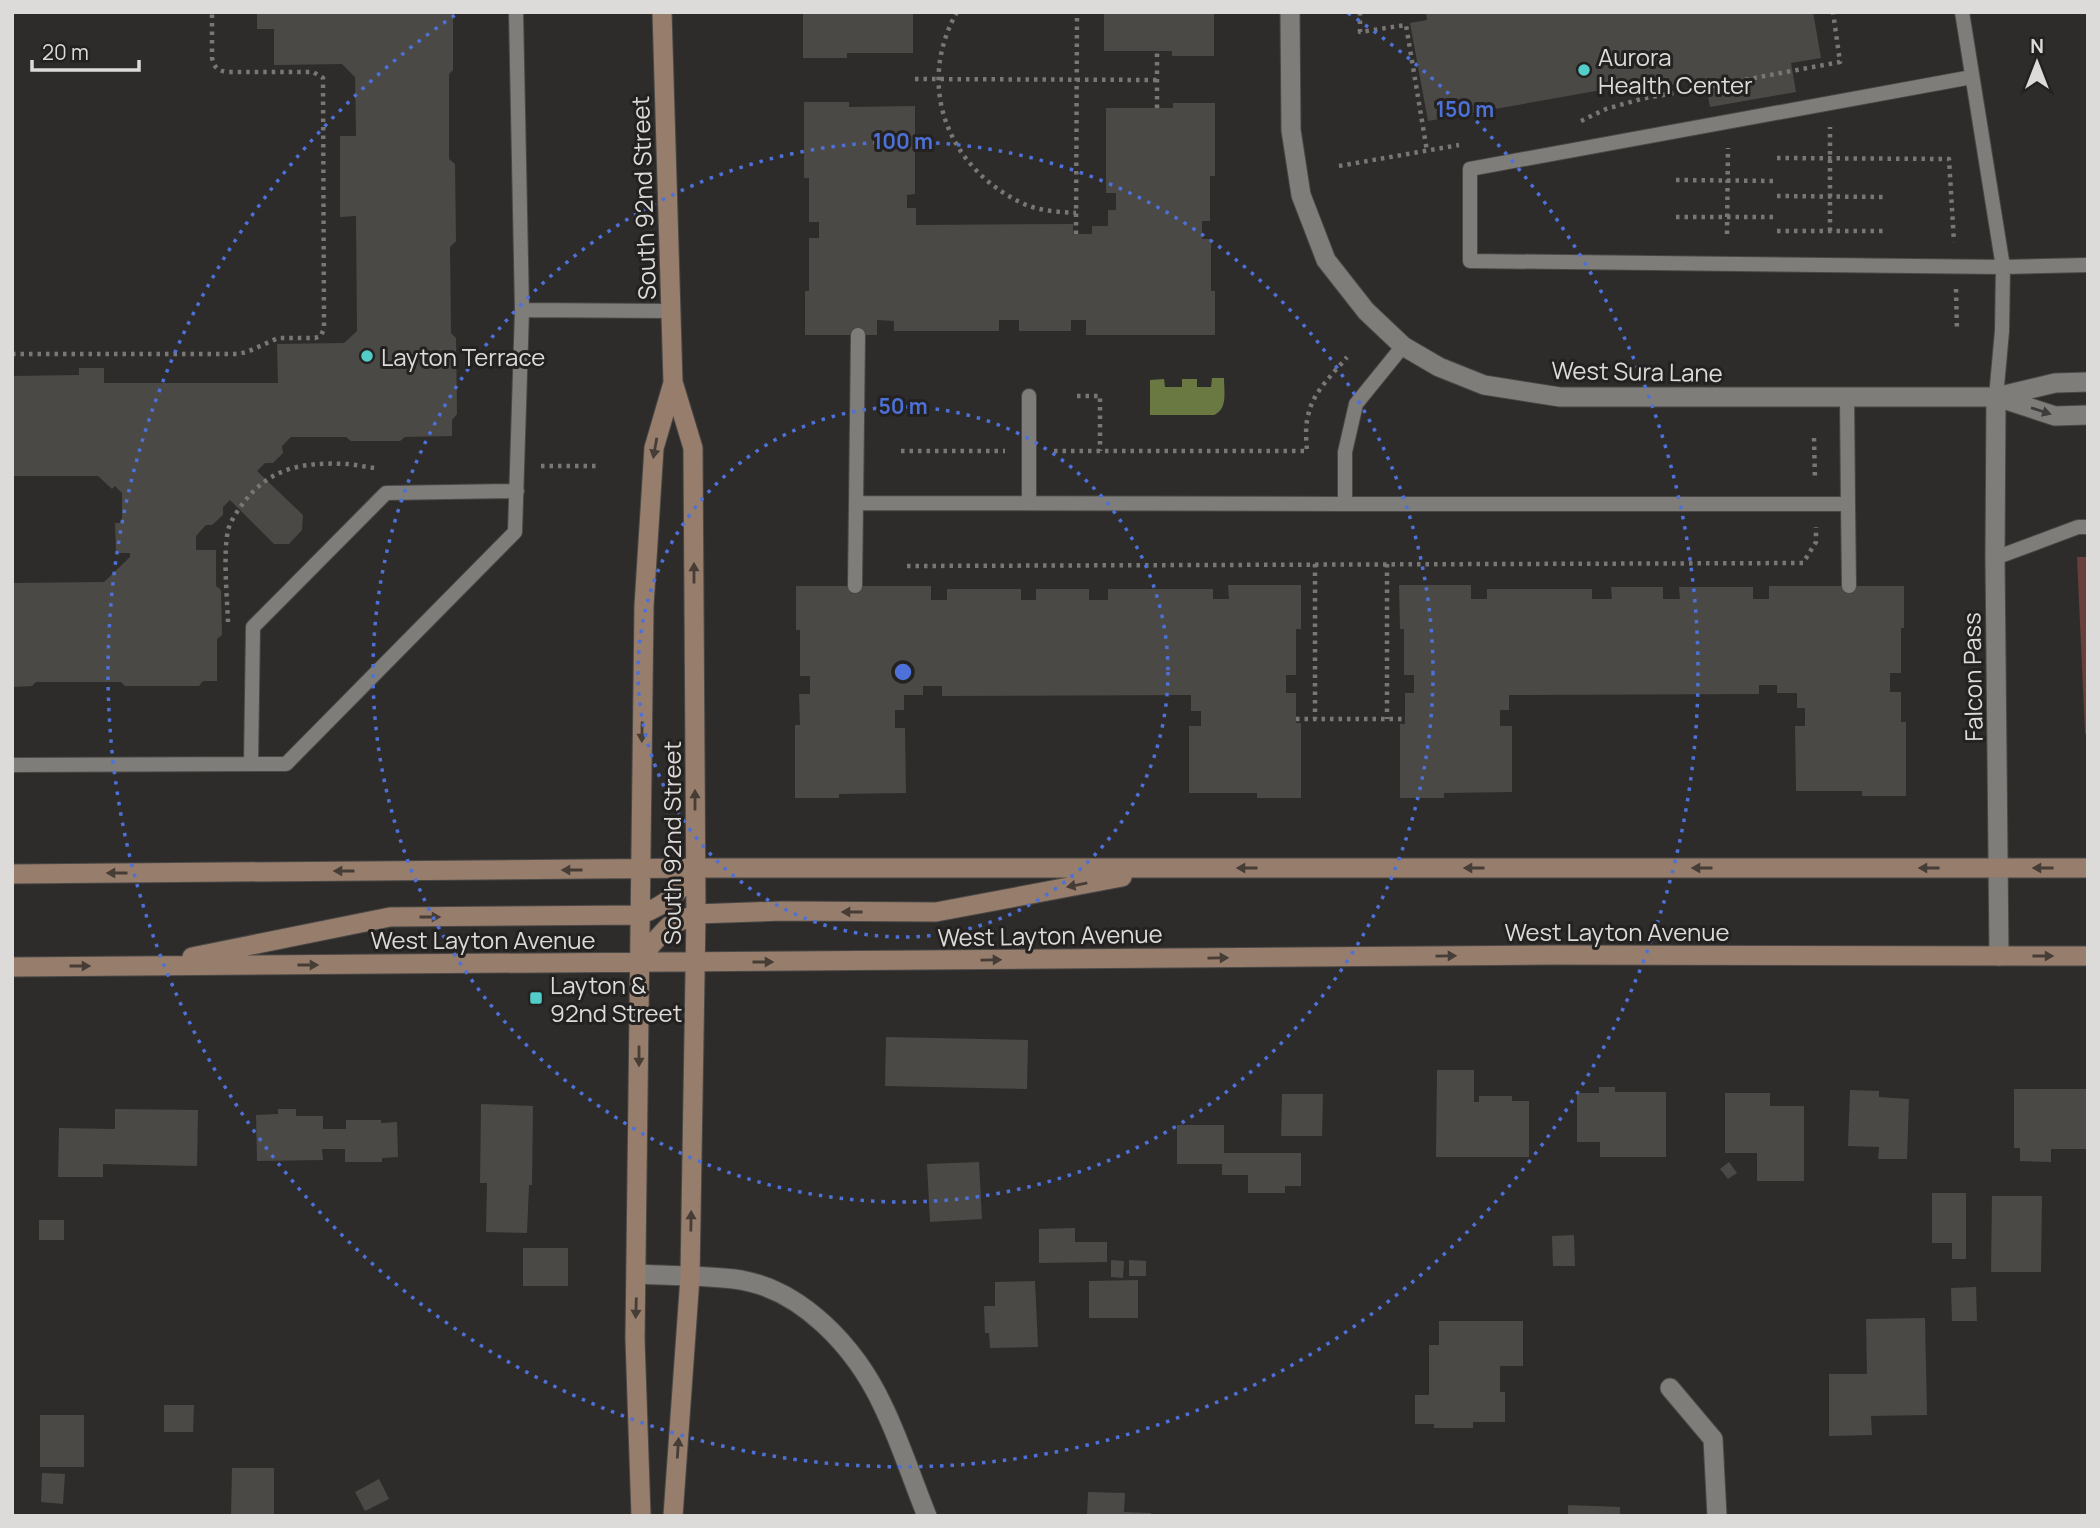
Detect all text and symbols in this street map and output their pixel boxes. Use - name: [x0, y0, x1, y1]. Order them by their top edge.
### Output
- scale bar: [32, 28, 138, 72]
- north arrow: [2002, 28, 2072, 98]
- text: N: [2030, 33, 2044, 59]
- text: 20 m: [42, 38, 89, 66]
- place label: Aurora Health Center: [1598, 40, 1753, 101]
- marker: Aurora Health Center: [1576, 62, 1592, 78]
- street label: South 92nd Street: [623, 95, 663, 301]
- text: 150 m: [1436, 95, 1494, 123]
- text: 100 m: [873, 127, 933, 155]
- place label: Layton Terrace: [381, 340, 545, 373]
- marker: Layton Terrace: [359, 348, 375, 364]
- street label: West Sura Lane: [1551, 353, 1723, 389]
- text: 50 m: [878, 392, 928, 420]
- one-way arrow: [2031, 406, 2052, 417]
- one-way arrow: [650, 437, 661, 459]
- one-way arrow: [688, 561, 700, 583]
- street label: Falcon Pass: [1954, 612, 1990, 742]
- centre of rings: [891, 660, 915, 684]
- one-way arrow: [636, 721, 648, 743]
- street label: South 92nd Street: [655, 741, 688, 945]
- one-way arrow: [689, 789, 701, 811]
- one-way arrow: [1236, 862, 1258, 874]
- one-way arrow: [1463, 862, 1485, 874]
- one-way arrow: [1691, 862, 1713, 874]
- one-way arrow: [1918, 862, 1940, 874]
- one-way arrow: [2031, 862, 2053, 874]
- one-way arrow: [561, 864, 583, 876]
- one-way arrow: [333, 865, 355, 877]
- one-way arrow: [106, 867, 128, 879]
- one-way arrow: [1066, 880, 1088, 891]
- one-way arrow: [840, 906, 862, 918]
- one-way arrow: [419, 911, 441, 923]
- street label: West Layton Avenue: [1504, 915, 1730, 948]
- street label: West Layton Avenue: [937, 917, 1163, 953]
- street label: West Layton Avenue: [370, 923, 596, 956]
- one-way arrow: [1435, 950, 1457, 962]
- one-way arrow: [2032, 950, 2054, 962]
- one-way arrow: [1208, 952, 1230, 964]
- one-way arrow: [980, 954, 1002, 966]
- one-way arrow: [753, 956, 775, 968]
- one-way arrow: [297, 959, 319, 971]
- one-way arrow: [70, 960, 92, 972]
- place label: Layton & 92nd Street: [550, 968, 682, 1029]
- marker: Layton & 92nd Street: [528, 990, 544, 1006]
- one-way arrow: [633, 1045, 644, 1067]
- one-way arrow: [685, 1209, 697, 1231]
- one-way arrow: [631, 1297, 642, 1319]
- one-way arrow: [673, 1436, 684, 1458]

